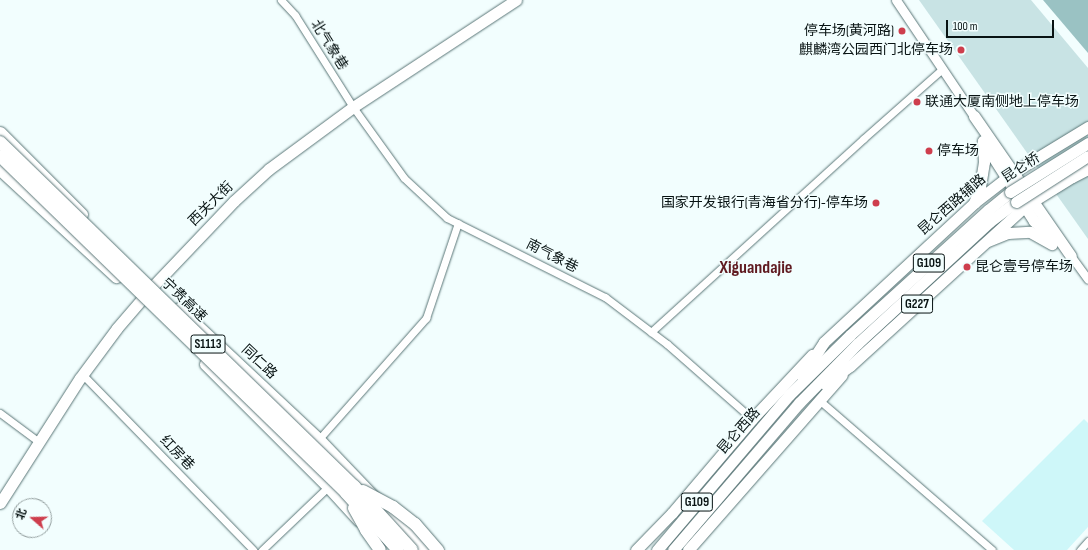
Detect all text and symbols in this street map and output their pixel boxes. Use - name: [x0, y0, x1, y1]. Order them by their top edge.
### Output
- scale bar: [948, 12, 1056, 38]
- street label: 北气象巷: [307, 17, 351, 73]
- text: 100 m: [953, 19, 978, 34]
- place label: 停车场(黄河路): [804, 23, 894, 39]
- marker: 停车场(黄河路): [897, 26, 907, 36]
- place label: 麒麟湾公园西门北停车场: [799, 42, 953, 58]
- marker: 麒麟湾公园西门北停车场: [956, 45, 966, 55]
- place label: 联通大厦南侧地上停车场: [925, 94, 1079, 110]
- marker: 联通大厦南侧地上停车场: [912, 97, 922, 107]
- place label: 停车场: [937, 143, 979, 159]
- marker: 停车场: [924, 146, 934, 156]
- street label: 昆仑桥: [999, 150, 1043, 186]
- street label: 昆仑西路辅路: [915, 171, 989, 239]
- street label: 西关大街: [185, 178, 237, 230]
- place label: 国家开发银行(青海省分行)-停车场: [661, 195, 868, 211]
- marker: 国家开发银行(青海省分行)-停车场: [871, 198, 881, 208]
- street label: 南气象巷: [523, 236, 581, 276]
- road number: G109: [912, 252, 946, 274]
- district label: Xiguandajie: [719, 257, 793, 279]
- place label: 昆仑壹号停车场: [975, 259, 1073, 275]
- marker: 昆仑壹号停车场: [962, 262, 972, 272]
- street label: 宁贵高速: [158, 275, 210, 325]
- road number: G227: [901, 293, 933, 315]
- road number: S1113: [190, 333, 226, 355]
- street label: 同仁路: [238, 342, 280, 382]
- street label: 昆仑西路: [714, 404, 764, 458]
- street label: 红房巷: [156, 432, 198, 474]
- road number: G109: [680, 491, 714, 513]
- north arrow: [12, 498, 52, 538]
- text: 北: [13, 507, 29, 521]

